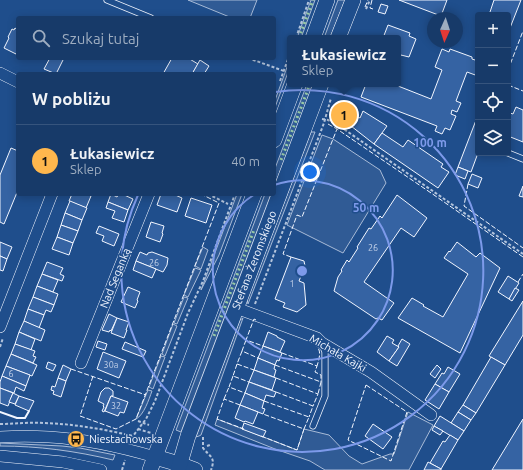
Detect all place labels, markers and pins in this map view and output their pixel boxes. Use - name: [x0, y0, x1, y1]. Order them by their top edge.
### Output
- pin: 1: [331, 100, 357, 130]
- centre of rings: [295, 264, 309, 278]
- bus stop icon: Niestachowska: [66, 429, 86, 449]
- place label: Niestachowska: [89, 433, 163, 445]

